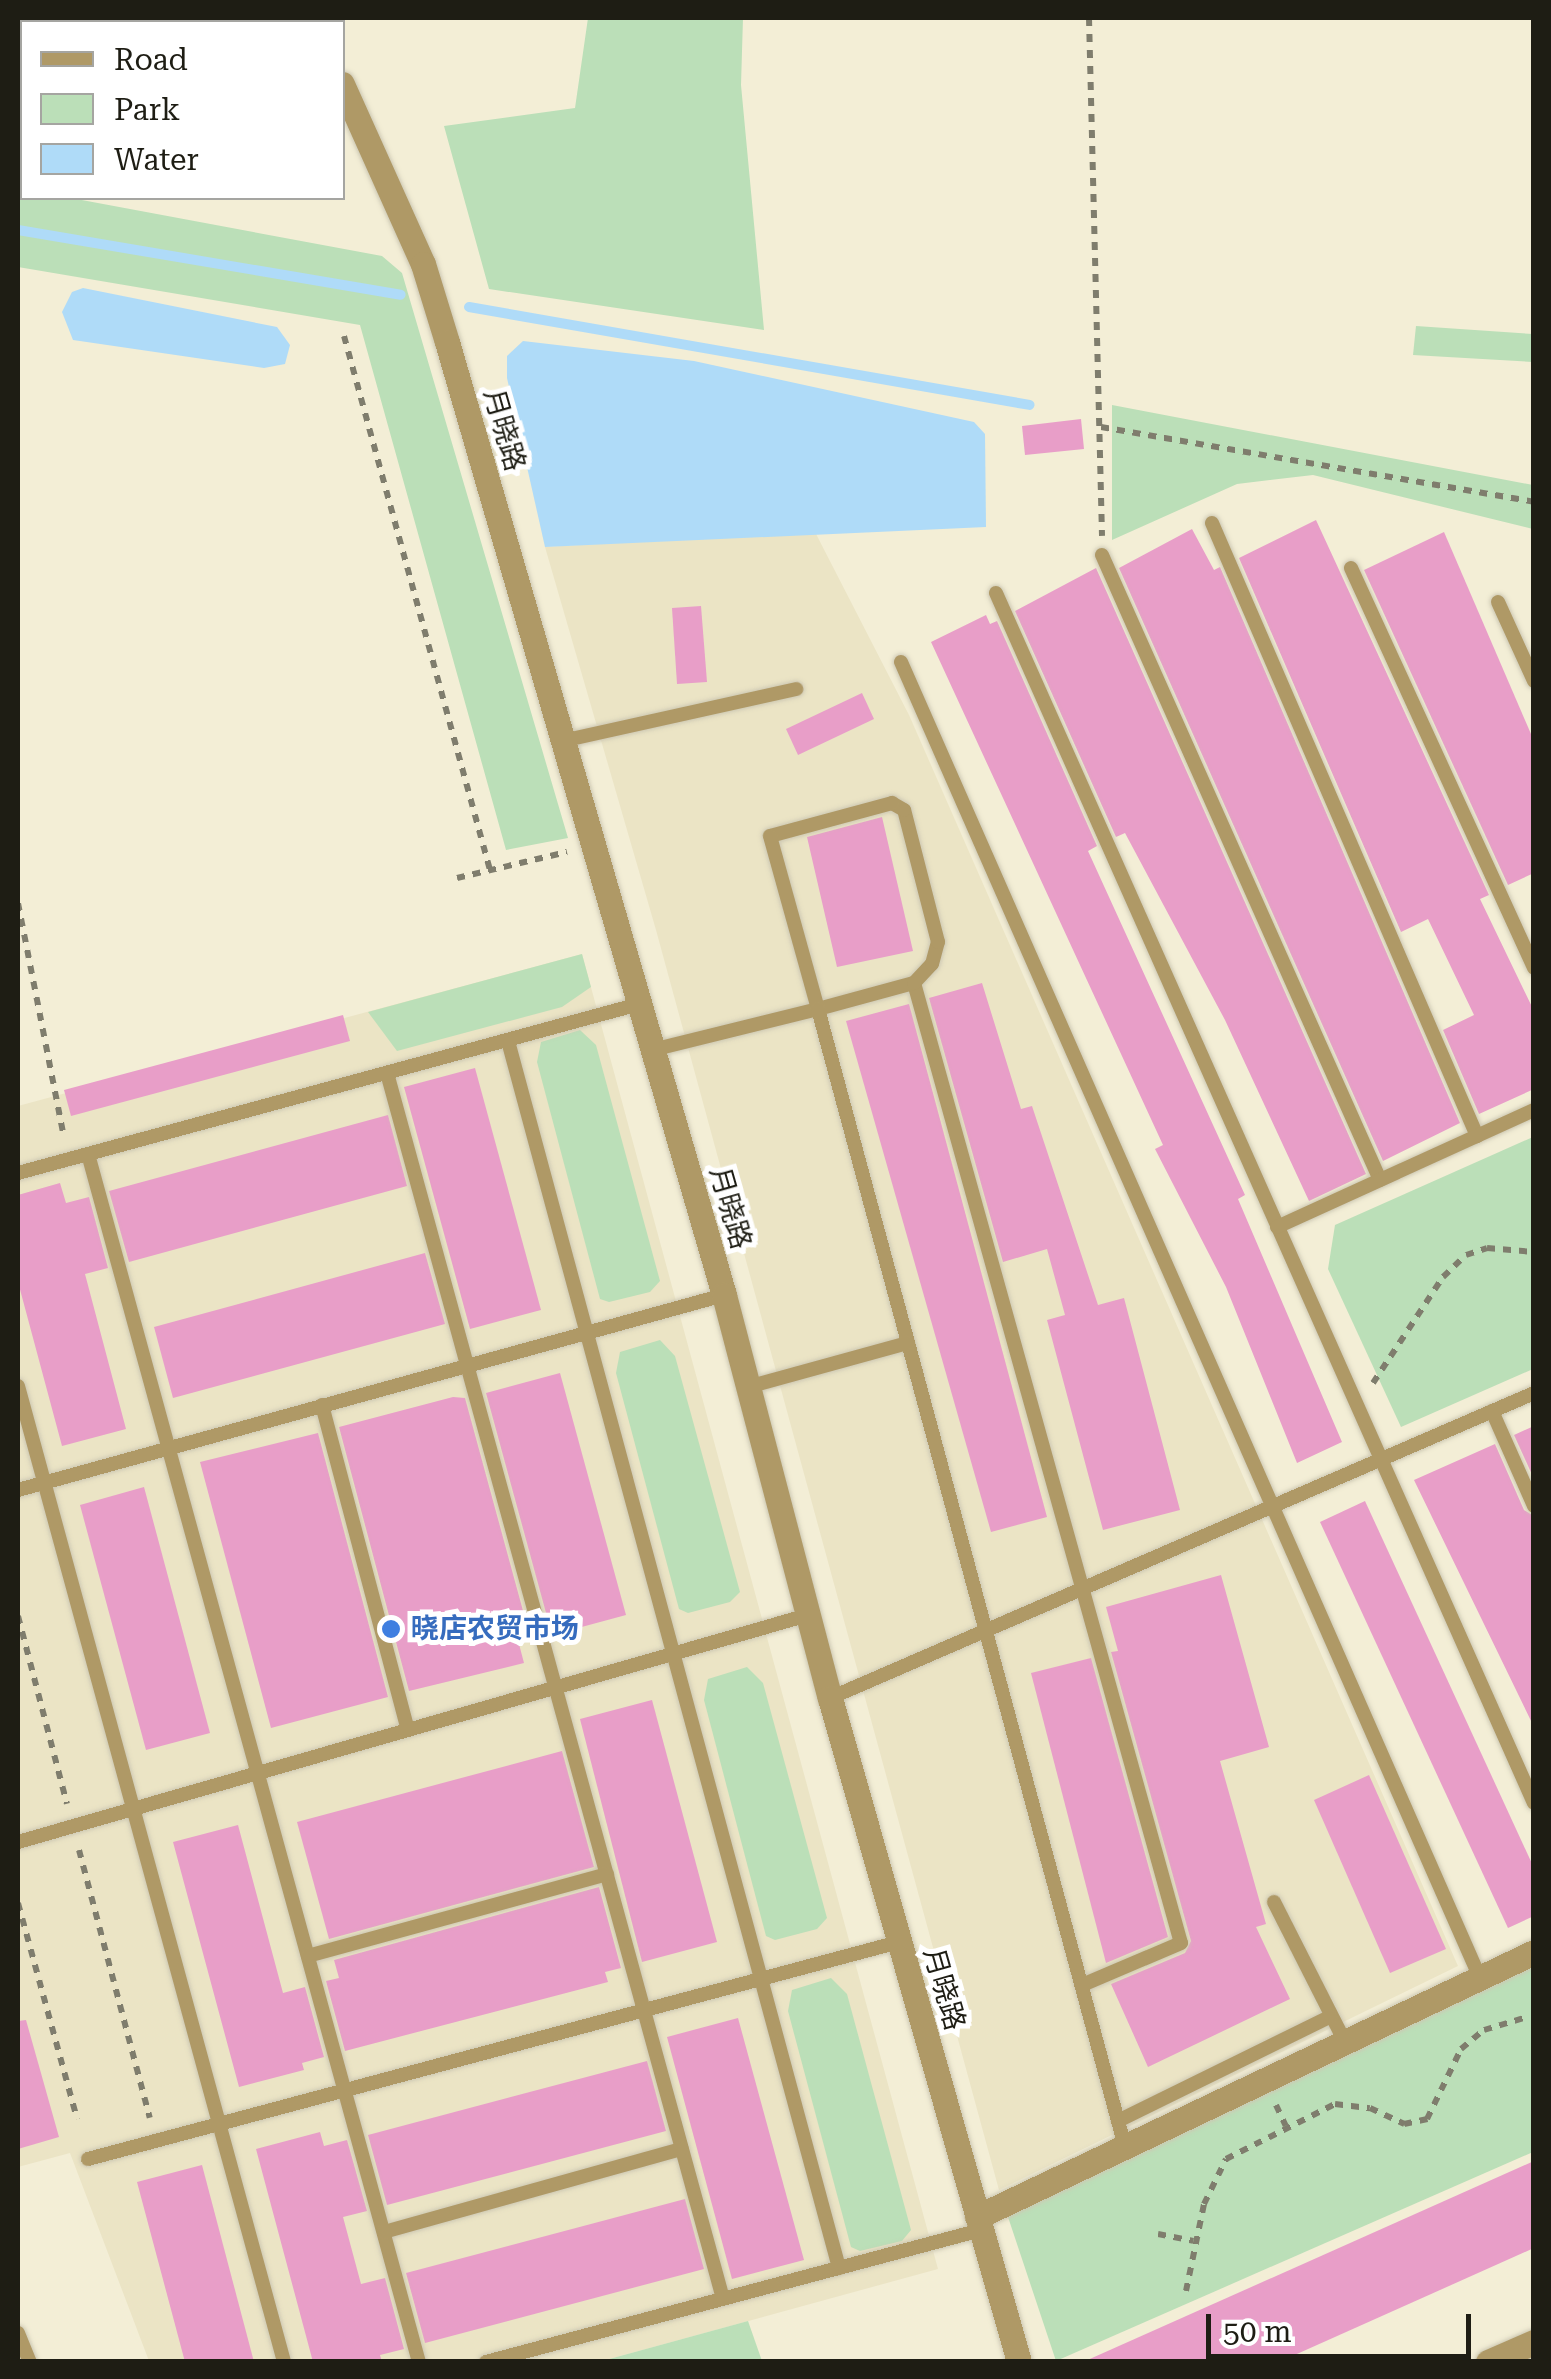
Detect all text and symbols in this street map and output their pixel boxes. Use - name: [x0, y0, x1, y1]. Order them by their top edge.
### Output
- legend: [20, 20, 345, 200]
- text: Road: [114, 42, 188, 77]
- text: Park: [114, 92, 180, 127]
- text: Water: [114, 142, 199, 177]
- street label: 月晓路: [476, 385, 532, 475]
- street label: 月晓路: [702, 1163, 758, 1253]
- place label: 晓店农贸市场: [411, 1612, 579, 1646]
- marker: 晓店农贸市场: [380, 1618, 402, 1640]
- street label: 月晓路: [916, 1944, 972, 2034]
- scale bar: [1211, 2294, 1476, 2356]
- text: 50 m: [1223, 2314, 1292, 2349]

